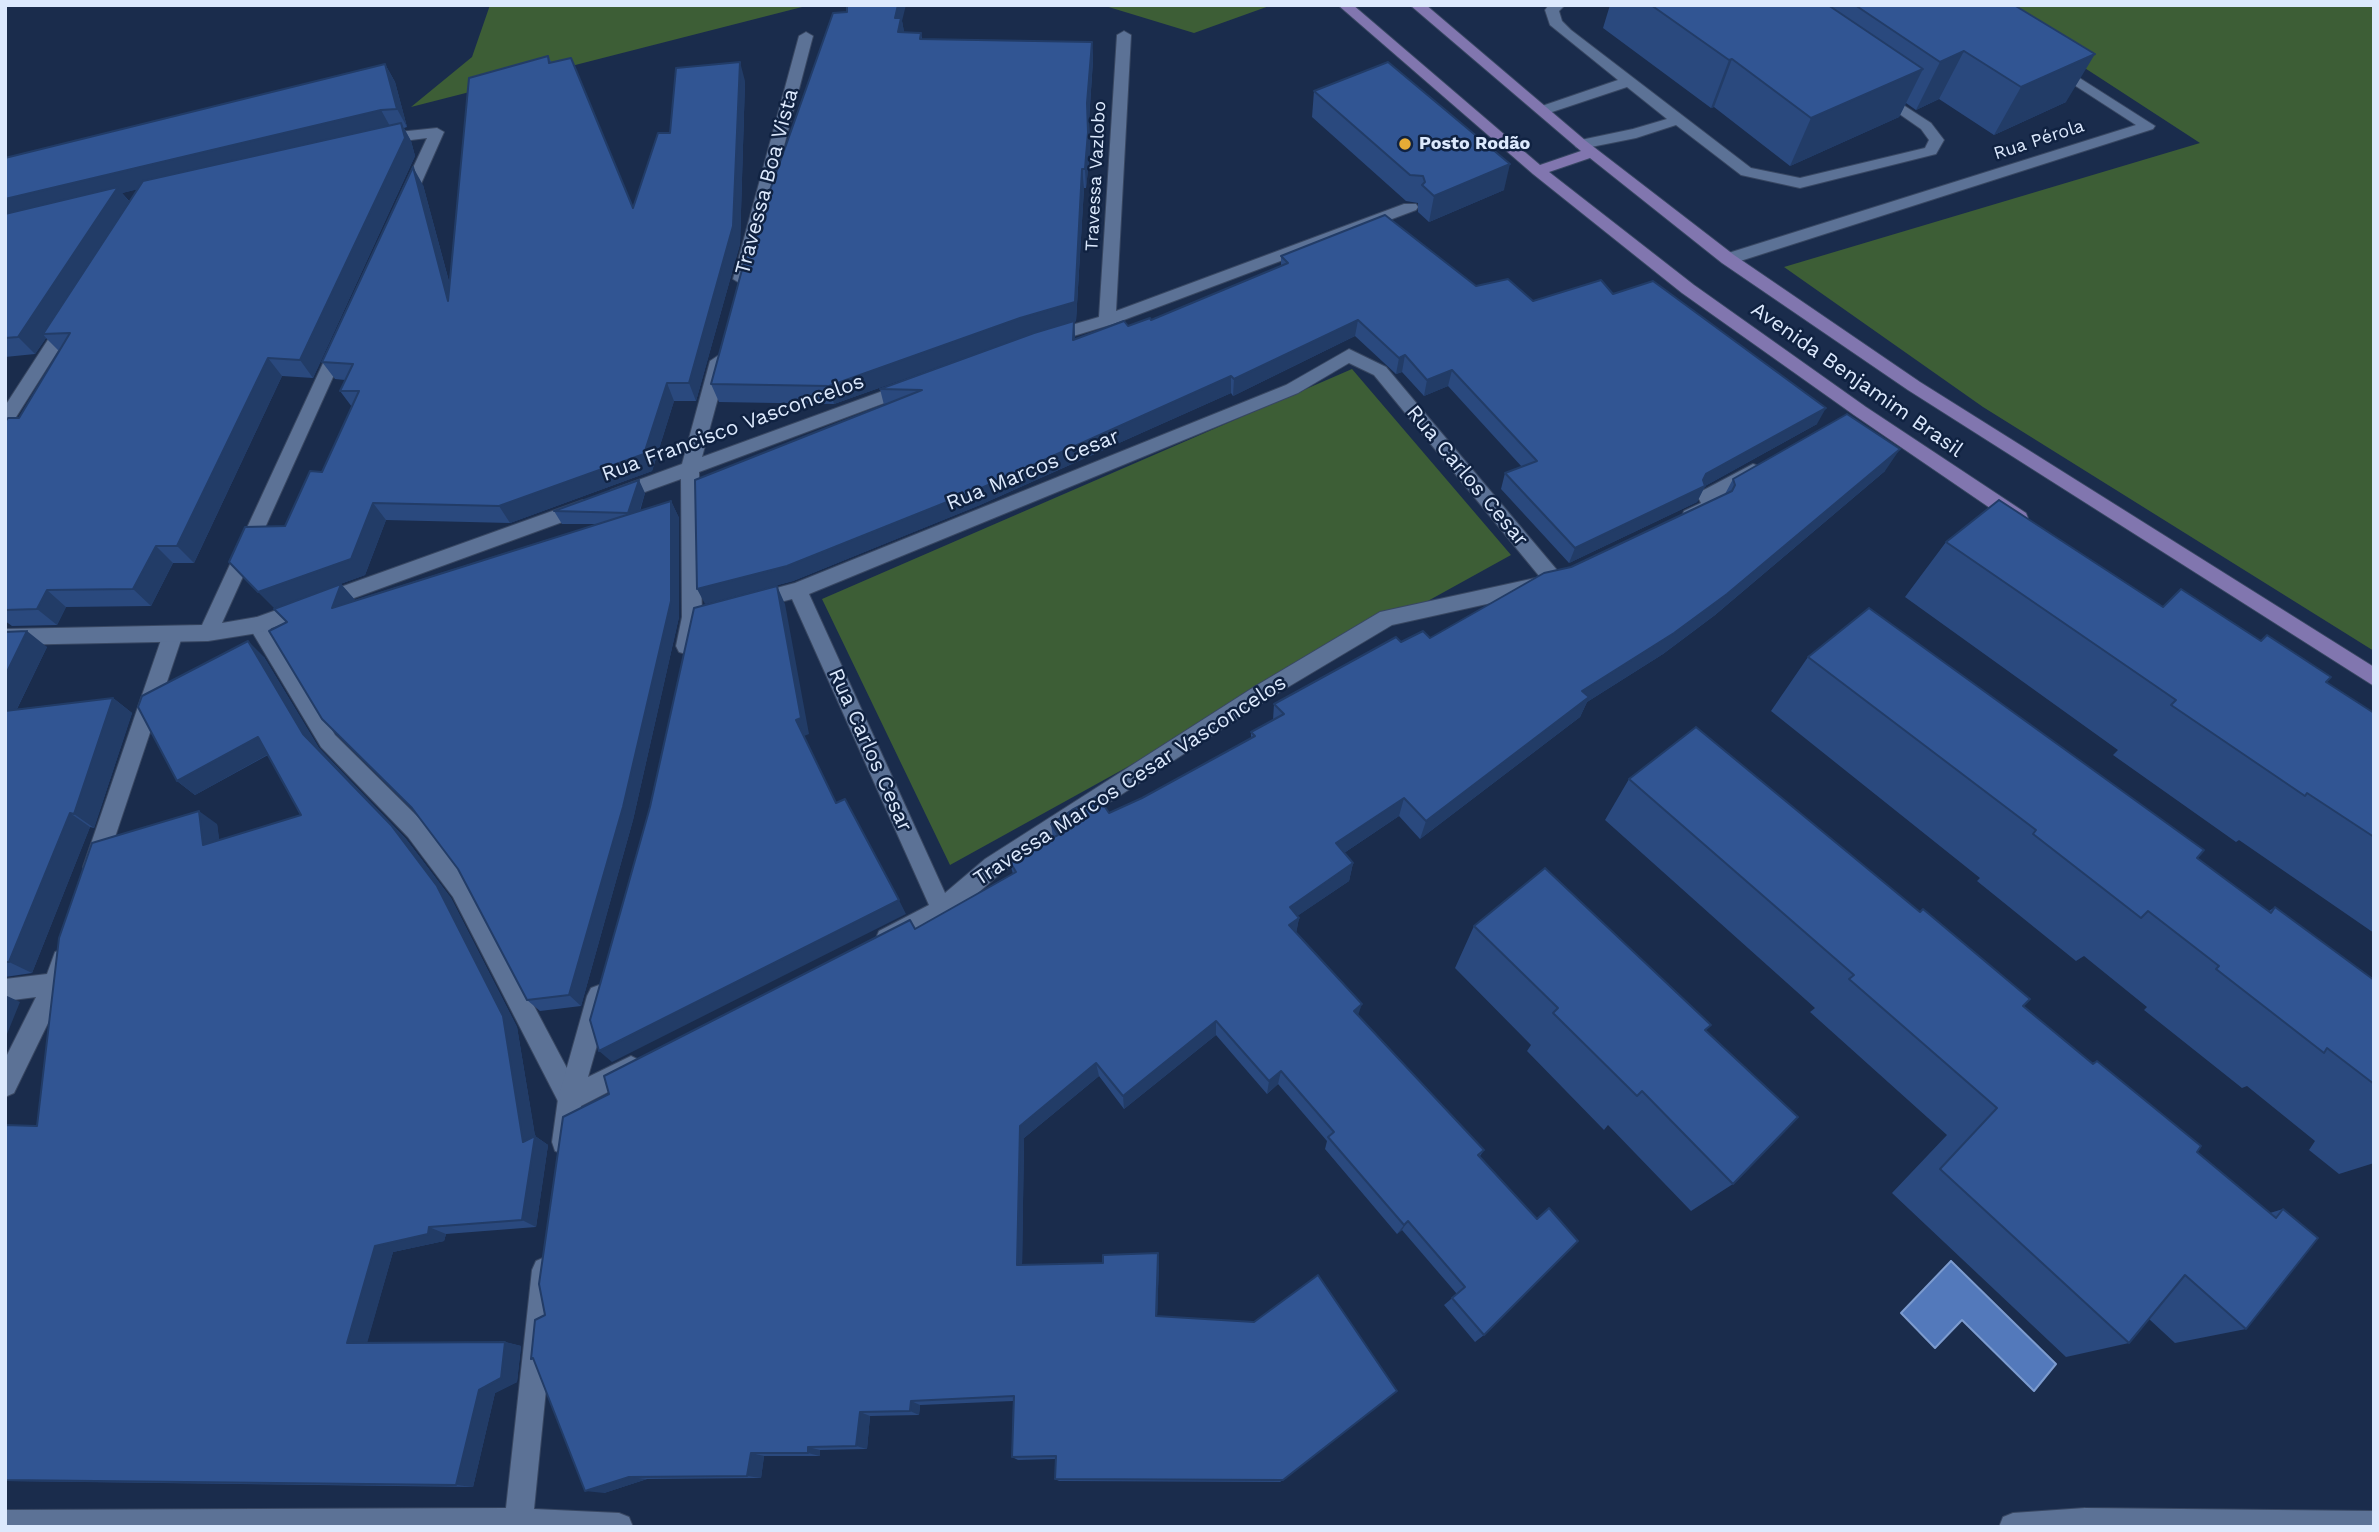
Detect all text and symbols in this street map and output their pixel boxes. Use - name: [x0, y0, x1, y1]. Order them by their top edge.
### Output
- street label: Travessa Boa Vista: [730, 86, 804, 278]
- street label: Travessa Vazlobo: [1081, 100, 1111, 252]
- street label: Rua Pérola: [1991, 115, 2087, 165]
- place label: Posto Rodão: [1419, 133, 1530, 155]
- marker: Posto Rodão: [1397, 136, 1413, 152]
- street label: Avenida Benjamim Brasil: [1746, 297, 1968, 463]
- street label: Rua Francisco Vasconcelos: [598, 369, 868, 487]
- street label: Rua Carlos Cesar: [1401, 401, 1533, 551]
- street label: Rua Marcos Cesar: [943, 424, 1123, 516]
- street label: Rua Carlos Cesar: [823, 665, 917, 835]
- street label: Travessa Marcos Cesar Vasconcelos: [969, 670, 1291, 892]

